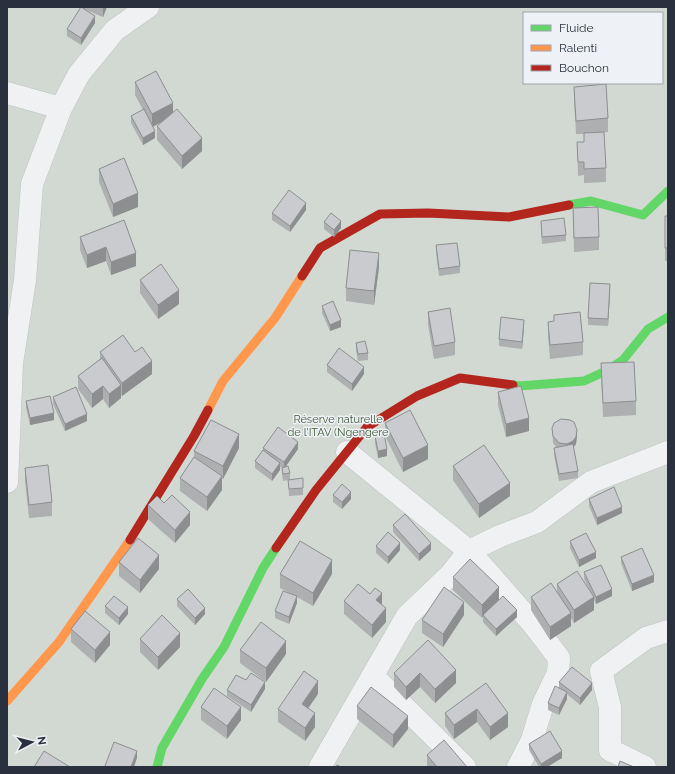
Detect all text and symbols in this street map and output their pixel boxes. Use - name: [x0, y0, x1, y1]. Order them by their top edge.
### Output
- legend: [523, 12, 663, 84]
- text: Fluide: [559, 21, 594, 35]
- text: Ralenti: [559, 41, 597, 55]
- text: Bouchon: [559, 61, 609, 75]
- park label: Réserve naturelle de l'ITAV (Ngengere: [288, 413, 389, 439]
- north arrow: [12, 722, 52, 762]
- text: N: [34, 736, 48, 746]

